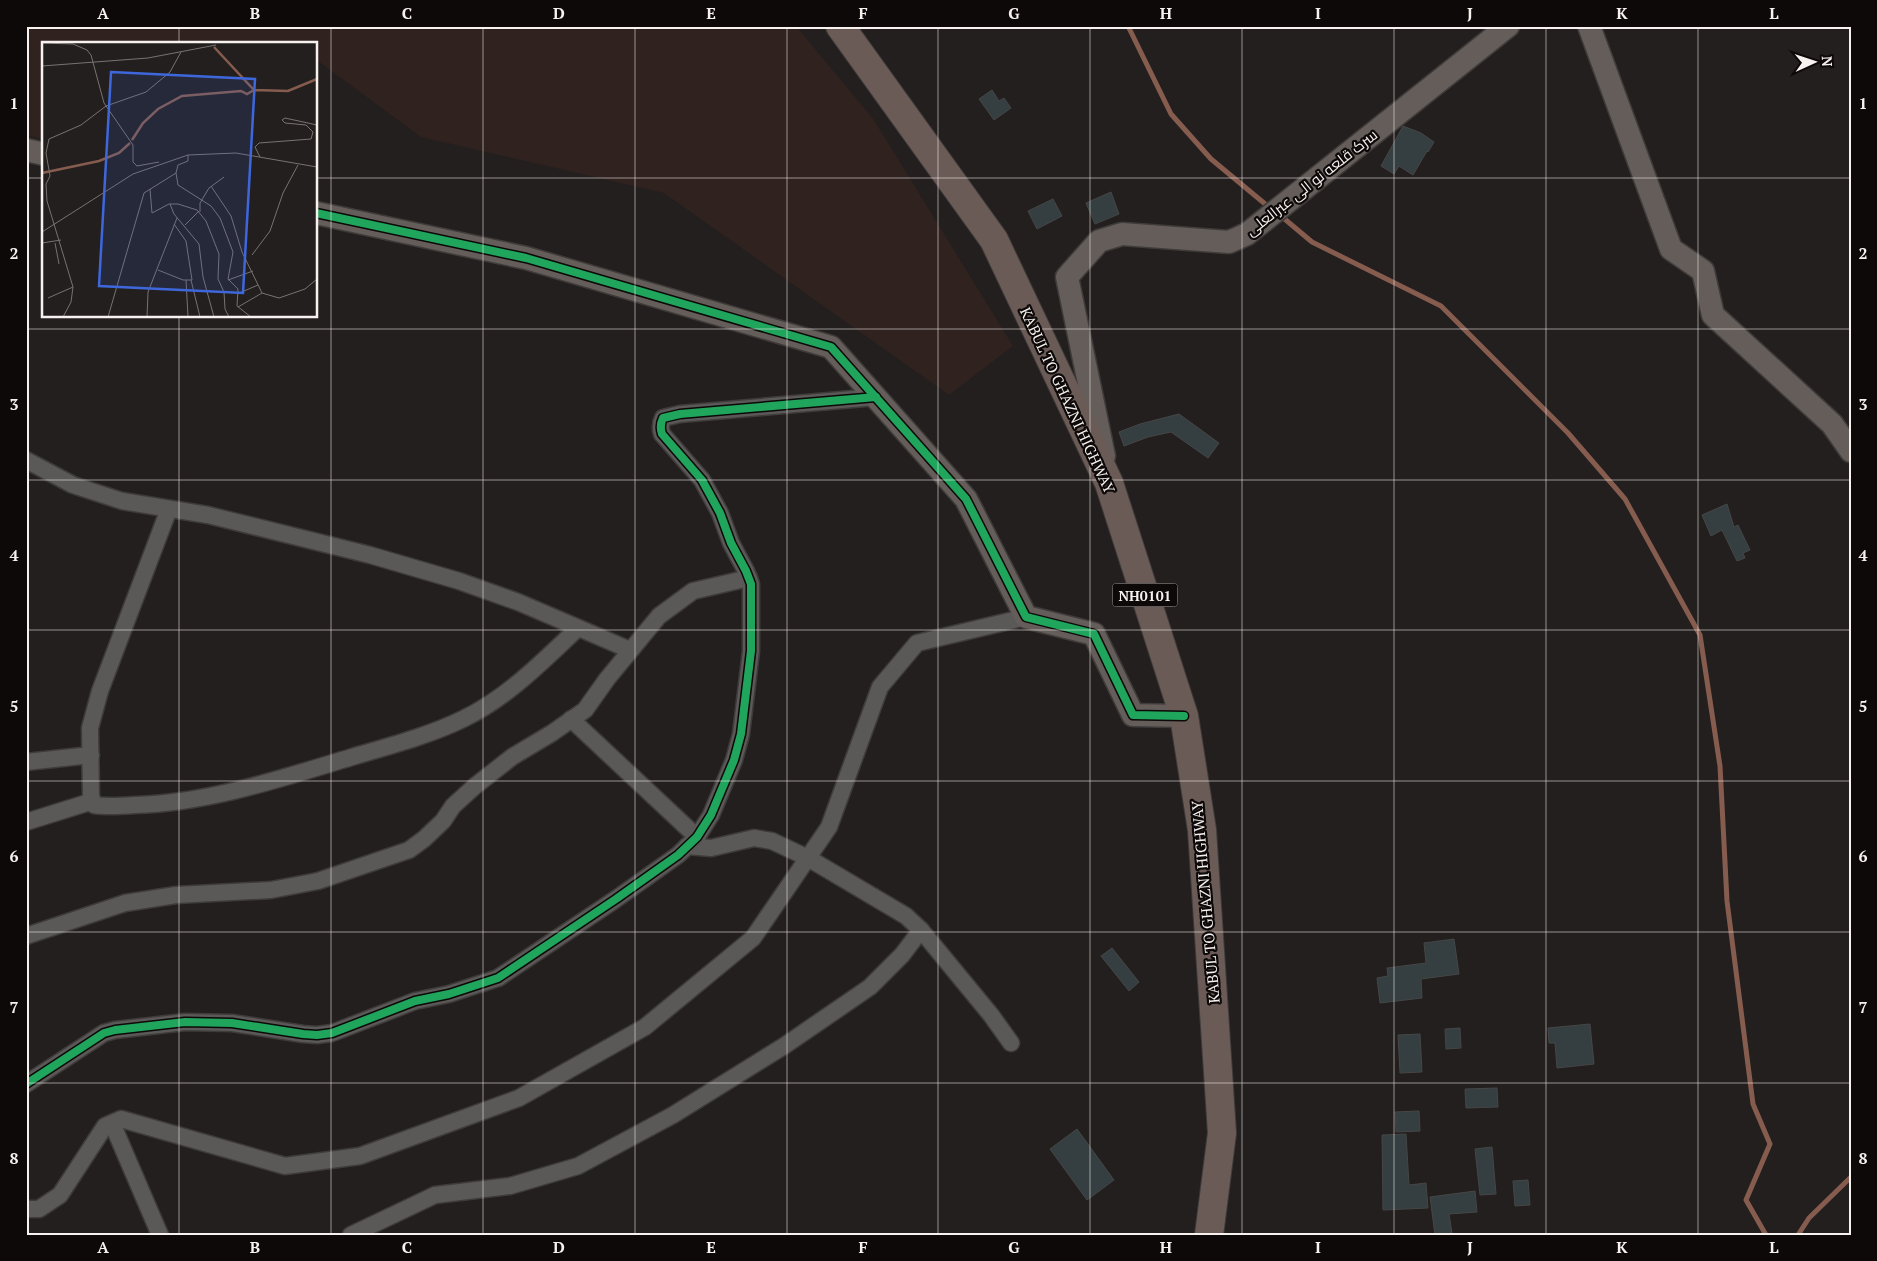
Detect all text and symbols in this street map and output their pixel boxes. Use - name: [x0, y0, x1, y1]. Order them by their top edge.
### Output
- text: A: [97, 2, 109, 24]
- text: B: [250, 2, 260, 24]
- text: C: [402, 2, 412, 24]
- text: D: [553, 2, 565, 24]
- text: E: [706, 2, 716, 24]
- text: F: [858, 2, 868, 24]
- text: G: [1008, 2, 1020, 24]
- text: H: [1160, 2, 1172, 24]
- text: I: [1315, 2, 1321, 24]
- text: J: [1467, 2, 1473, 24]
- text: K: [1616, 2, 1628, 24]
- text: L: [1769, 2, 1779, 24]
- north arrow: [1790, 38, 1840, 88]
- inset map: [42, 42, 318, 318]
- text: N: [1818, 55, 1837, 67]
- text: 1: [9, 92, 19, 114]
- text: 1: [1858, 92, 1868, 114]
- street label: سرک قلعه نو الی عبرالعلی: [1241, 124, 1382, 241]
- text: 2: [9, 242, 19, 264]
- text: 2: [1858, 242, 1868, 264]
- street label: KABUL TO GHAZNI HIGHWAY: [1016, 304, 1120, 497]
- text: 3: [9, 393, 19, 415]
- text: 3: [1858, 393, 1868, 415]
- text: 4: [9, 544, 19, 566]
- text: 4: [1858, 544, 1868, 566]
- road number: NH0101: [1112, 584, 1178, 606]
- text: 5: [9, 695, 19, 717]
- text: 5: [1858, 695, 1868, 717]
- street label: KABUL TO GHAZNI HIGHWAY: [1186, 800, 1224, 1004]
- text: 6: [9, 845, 19, 867]
- text: 6: [1858, 845, 1868, 867]
- text: 7: [9, 996, 19, 1018]
- text: 7: [1858, 996, 1868, 1018]
- text: 8: [9, 1147, 19, 1169]
- text: 8: [1858, 1147, 1868, 1169]
- text: A: [97, 1236, 109, 1258]
- text: B: [250, 1236, 260, 1258]
- text: C: [402, 1236, 412, 1258]
- text: D: [553, 1236, 565, 1258]
- text: E: [706, 1236, 716, 1258]
- text: F: [858, 1236, 868, 1258]
- text: G: [1008, 1236, 1020, 1258]
- text: H: [1160, 1236, 1172, 1258]
- text: I: [1315, 1236, 1321, 1258]
- text: J: [1467, 1236, 1473, 1258]
- text: K: [1616, 1236, 1628, 1258]
- text: L: [1769, 1236, 1779, 1258]

